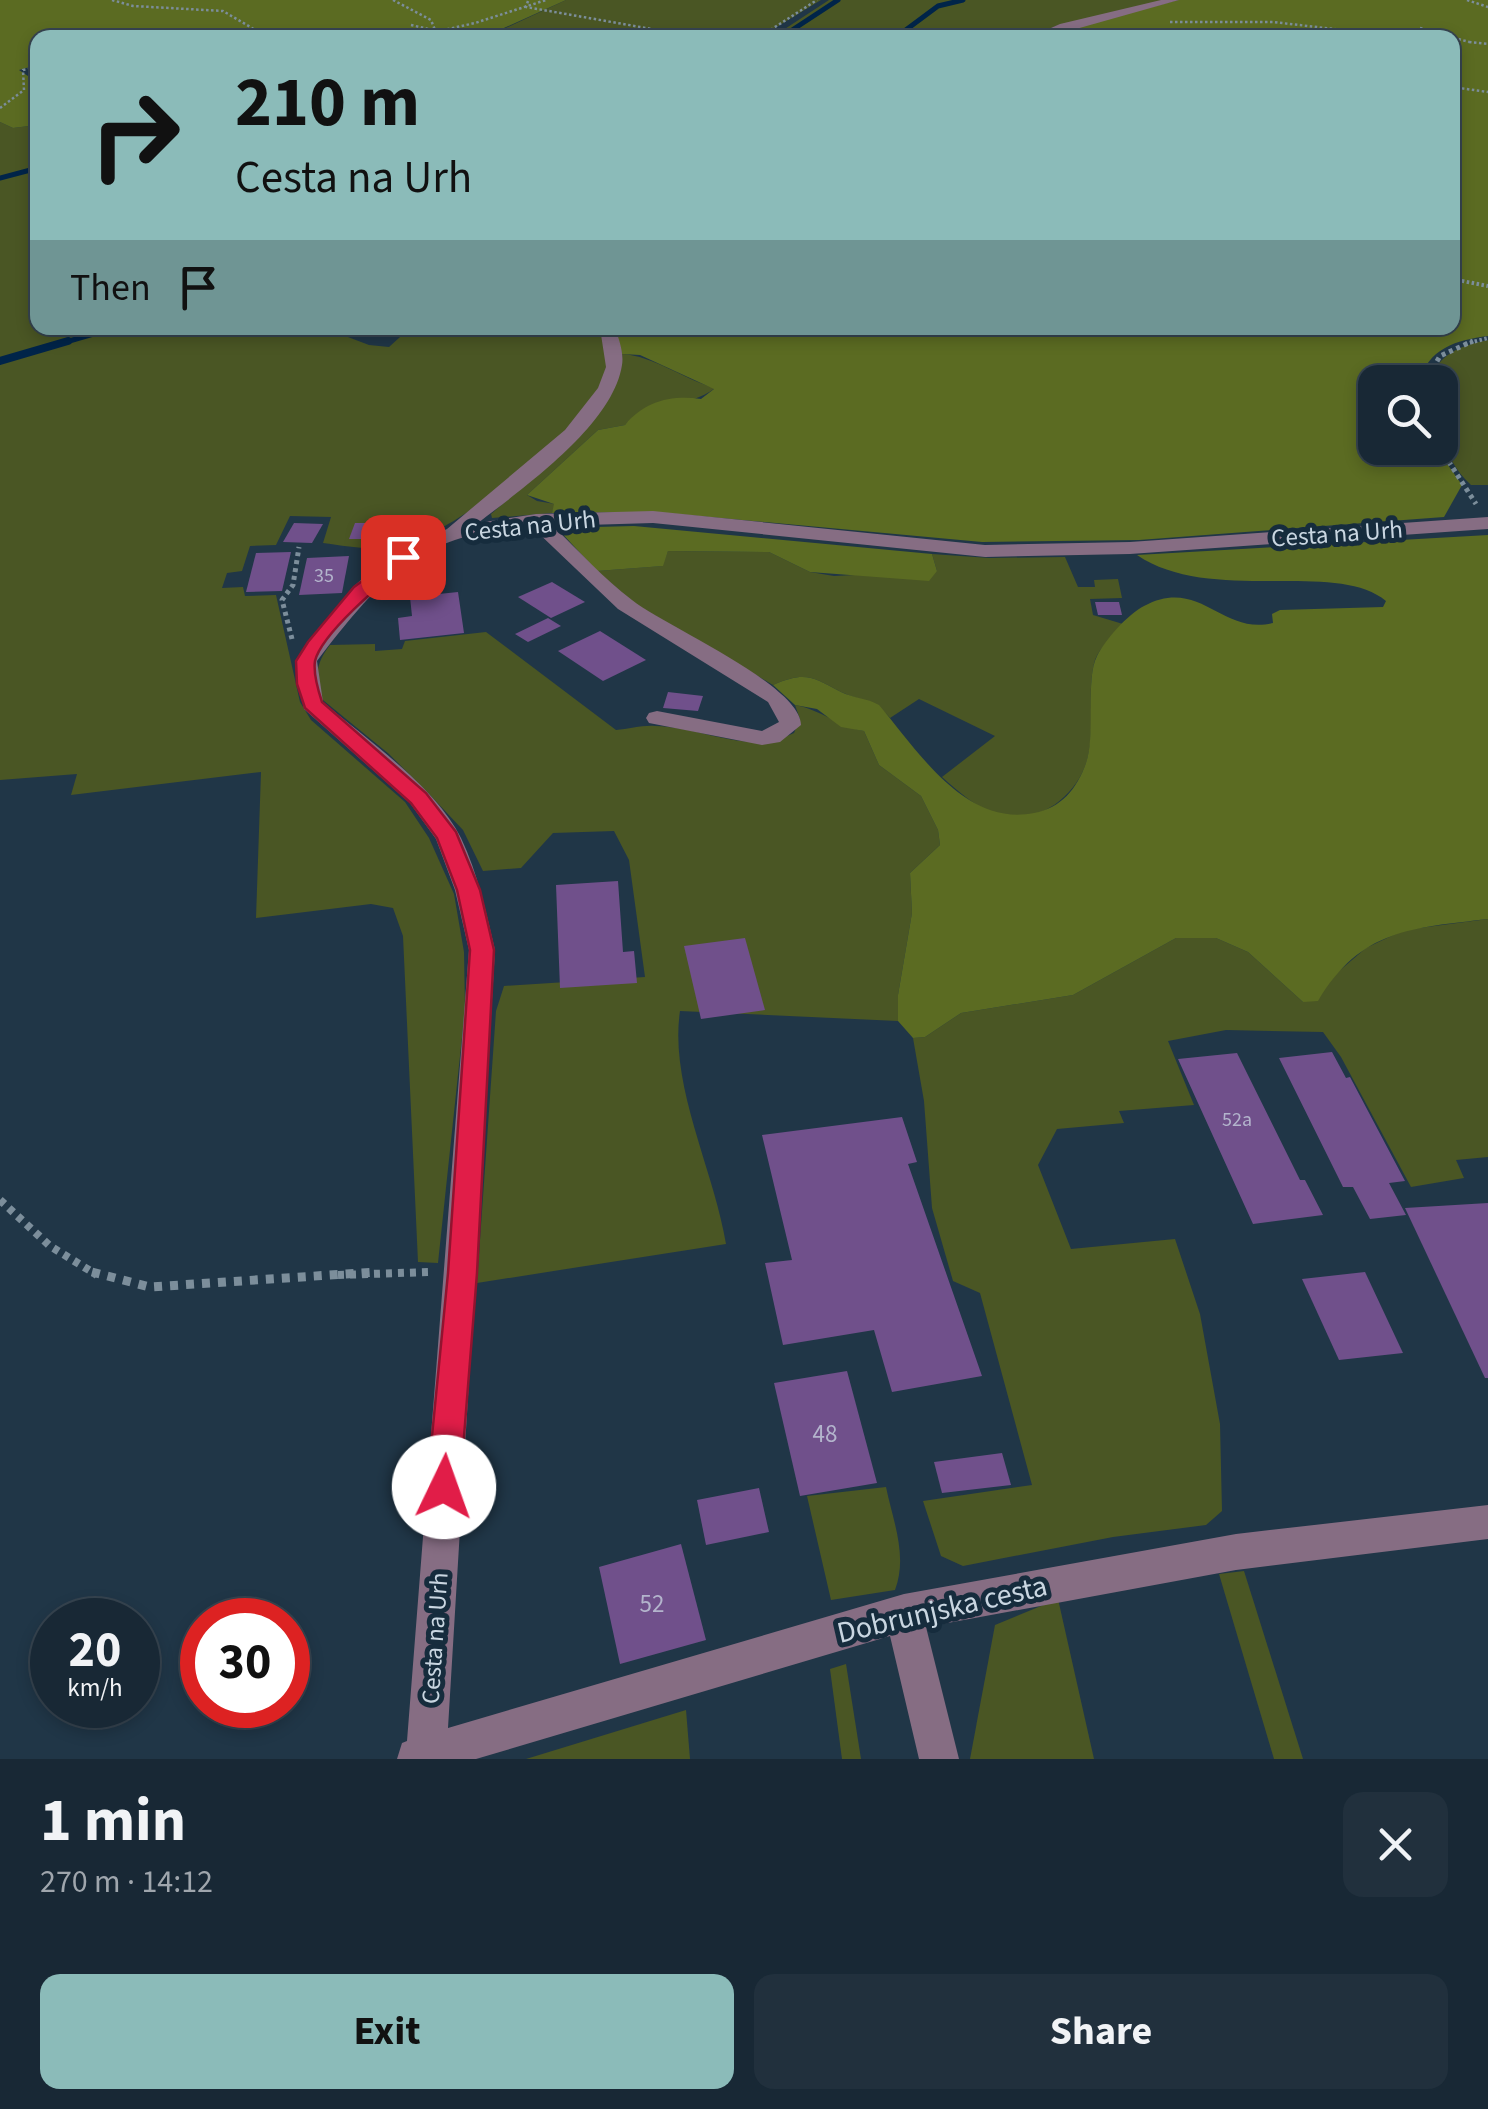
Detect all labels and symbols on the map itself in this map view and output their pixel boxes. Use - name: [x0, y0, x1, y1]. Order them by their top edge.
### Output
- street label: Cesta na Urh: [463, 501, 598, 551]
- street label: Cesta na Urh: [1270, 511, 1404, 557]
- pin: [361, 515, 446, 600]
- house number: 35: [314, 562, 334, 590]
- house number: 52a: [1222, 1106, 1252, 1134]
- house number: 48: [813, 1416, 837, 1452]
- position arrow: [392, 1435, 496, 1539]
- street label: Dobrunjska cesta: [833, 1564, 1052, 1655]
- street label: Cesta na Urh: [412, 1571, 458, 1705]
- house number: 52: [640, 1586, 664, 1622]
- speed limit sign: 30: [180, 1598, 310, 1728]

